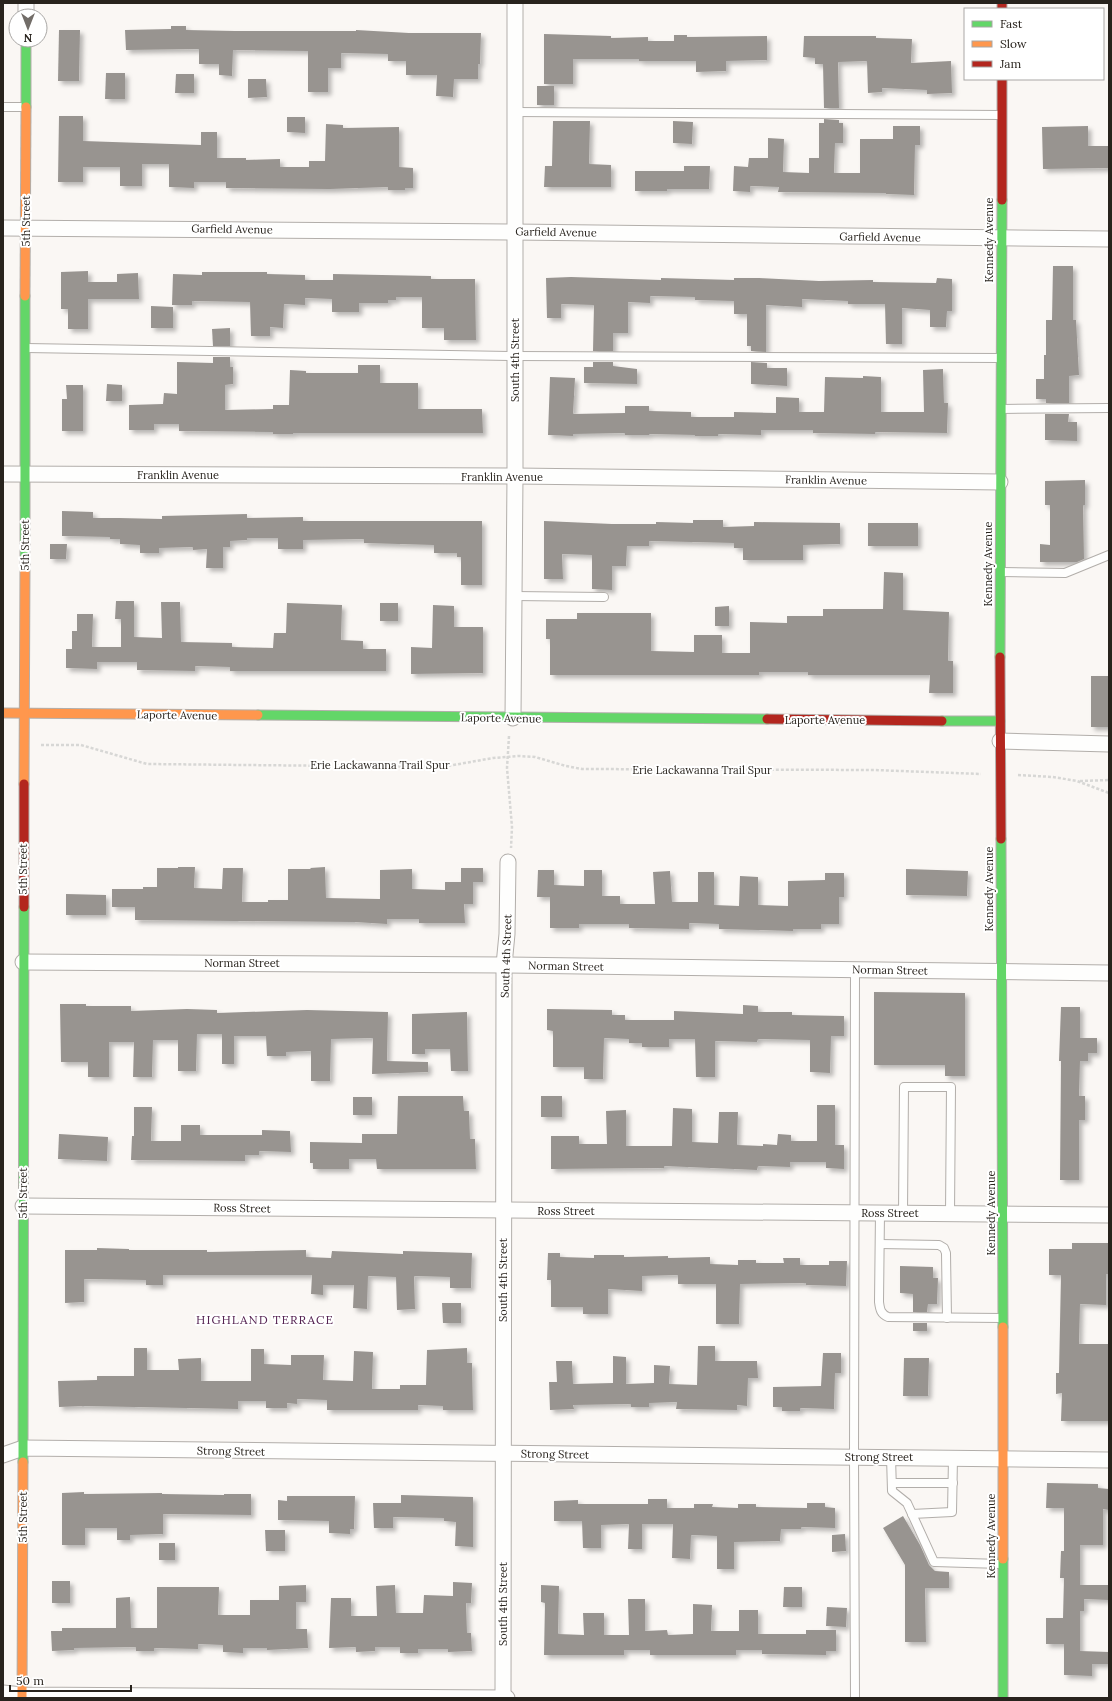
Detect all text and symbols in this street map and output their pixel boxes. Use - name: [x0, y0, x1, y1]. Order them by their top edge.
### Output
- north arrow: [8, 8, 48, 48]
- legend: [964, 8, 1104, 80]
- text: Fast: [1000, 16, 1023, 31]
- text: N: [23, 31, 32, 45]
- text: Slow: [1000, 36, 1027, 51]
- text: Jam: [999, 56, 1021, 71]
- street label: 5th Street: [19, 195, 33, 246]
- street label: Kennedy Avenue: [982, 197, 996, 283]
- street label: Garfield Avenue: [191, 221, 273, 237]
- street label: Garfield Avenue: [515, 224, 597, 240]
- street label: Garfield Avenue: [839, 229, 921, 245]
- street label: South 4th Street: [508, 317, 522, 402]
- street label: Franklin Avenue: [137, 468, 219, 482]
- street label: Franklin Avenue: [461, 470, 543, 484]
- street label: Franklin Avenue: [785, 472, 867, 488]
- street label: 5th Street: [18, 519, 32, 570]
- street label: Kennedy Avenue: [981, 521, 995, 607]
- street label: Laporte Avenue: [137, 707, 217, 723]
- street label: Laporte Avenue: [461, 710, 541, 726]
- street label: Laporte Avenue: [785, 713, 865, 727]
- street label: Erie Lackawanna Trail Spur: [310, 758, 450, 772]
- street label: Erie Lackawanna Trail Spur: [632, 763, 772, 777]
- street label: 5th Street: [16, 843, 30, 894]
- street label: Kennedy Avenue: [982, 846, 996, 932]
- street label: South 4th Street: [498, 913, 514, 998]
- street label: Norman Street: [204, 956, 281, 970]
- street label: Norman Street: [528, 958, 605, 974]
- street label: Norman Street: [852, 962, 929, 978]
- street label: 5th Street: [16, 1167, 30, 1218]
- street label: Kennedy Avenue: [984, 1170, 998, 1256]
- street label: Ross Street: [213, 1200, 272, 1216]
- street label: Ross Street: [537, 1204, 596, 1218]
- street label: Ross Street: [861, 1206, 920, 1220]
- street label: South 4th Street: [496, 1237, 510, 1322]
- district label: HIGHLAND TERRACE: [196, 1312, 334, 1327]
- street label: Strong Street: [197, 1443, 266, 1459]
- street label: Strong Street: [521, 1446, 590, 1462]
- street label: Strong Street: [845, 1450, 914, 1464]
- street label: 5th Street: [16, 1491, 30, 1542]
- street label: Kennedy Avenue: [984, 1493, 998, 1579]
- street label: South 4th Street: [496, 1561, 510, 1646]
- scale bar: [10, 1667, 131, 1693]
- text: 50 m: [16, 1673, 44, 1688]

